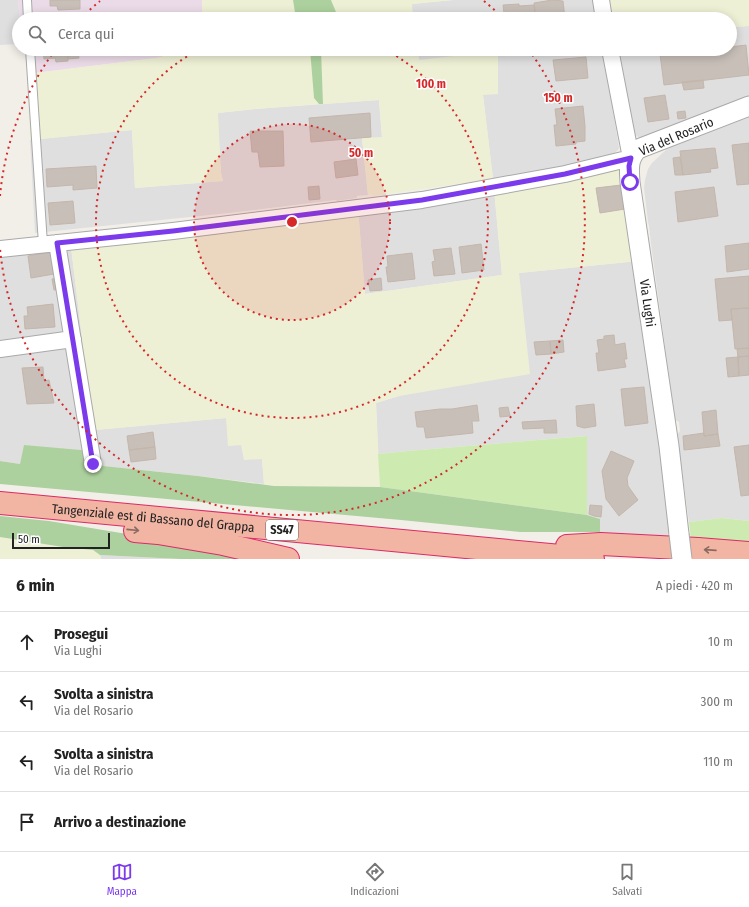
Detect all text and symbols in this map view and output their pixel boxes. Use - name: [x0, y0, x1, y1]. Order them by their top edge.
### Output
- search box: [12, 12, 737, 56]
- icon: search: [26, 23, 48, 45]
- text: Cerca qui: [58, 25, 114, 43]
- text: 100 m: [416, 77, 446, 91]
- text: 150 m: [543, 91, 573, 105]
- street label: Via del Rosario: [637, 114, 716, 159]
- text: 50 m: [349, 146, 373, 160]
- route start: [621, 173, 639, 191]
- centre of rings: [285, 215, 299, 229]
- street label: Via Lughi: [637, 278, 658, 328]
- route end: [84, 455, 102, 473]
- street label: Tangenziale est di Bassano del Grappa: [51, 501, 255, 535]
- road number: SS47: [266, 520, 298, 540]
- one-way arrow: [126, 527, 139, 534]
- scale bar: [12, 531, 110, 550]
- text: 50 m: [18, 533, 40, 546]
- one-way arrow: [704, 546, 717, 553]
- text: 6 min: [16, 575, 55, 596]
- text: A piedi · 420 m: [656, 578, 733, 593]
- text: Prosegui: [54, 625, 108, 643]
- icon: ahead: [16, 631, 38, 653]
- text: 10 m: [708, 634, 733, 649]
- text: Via Lughi: [54, 643, 102, 658]
- text: Svolta a sinistra: [54, 685, 154, 703]
- icon: left: [16, 691, 38, 713]
- text: 300 m: [701, 694, 733, 709]
- text: Via del Rosario: [54, 703, 133, 718]
- text: Svolta a sinistra: [54, 745, 154, 763]
- icon: left: [16, 751, 38, 773]
- text: 110 m: [703, 754, 733, 769]
- text: Via del Rosario: [54, 763, 133, 778]
- icon: arrive: [16, 811, 38, 833]
- text: Arrivo a destinazione: [54, 813, 186, 831]
- tab: Mappa: [107, 861, 137, 898]
- tab: Indicazioni: [350, 861, 399, 898]
- tab: Salvati: [612, 861, 642, 898]

